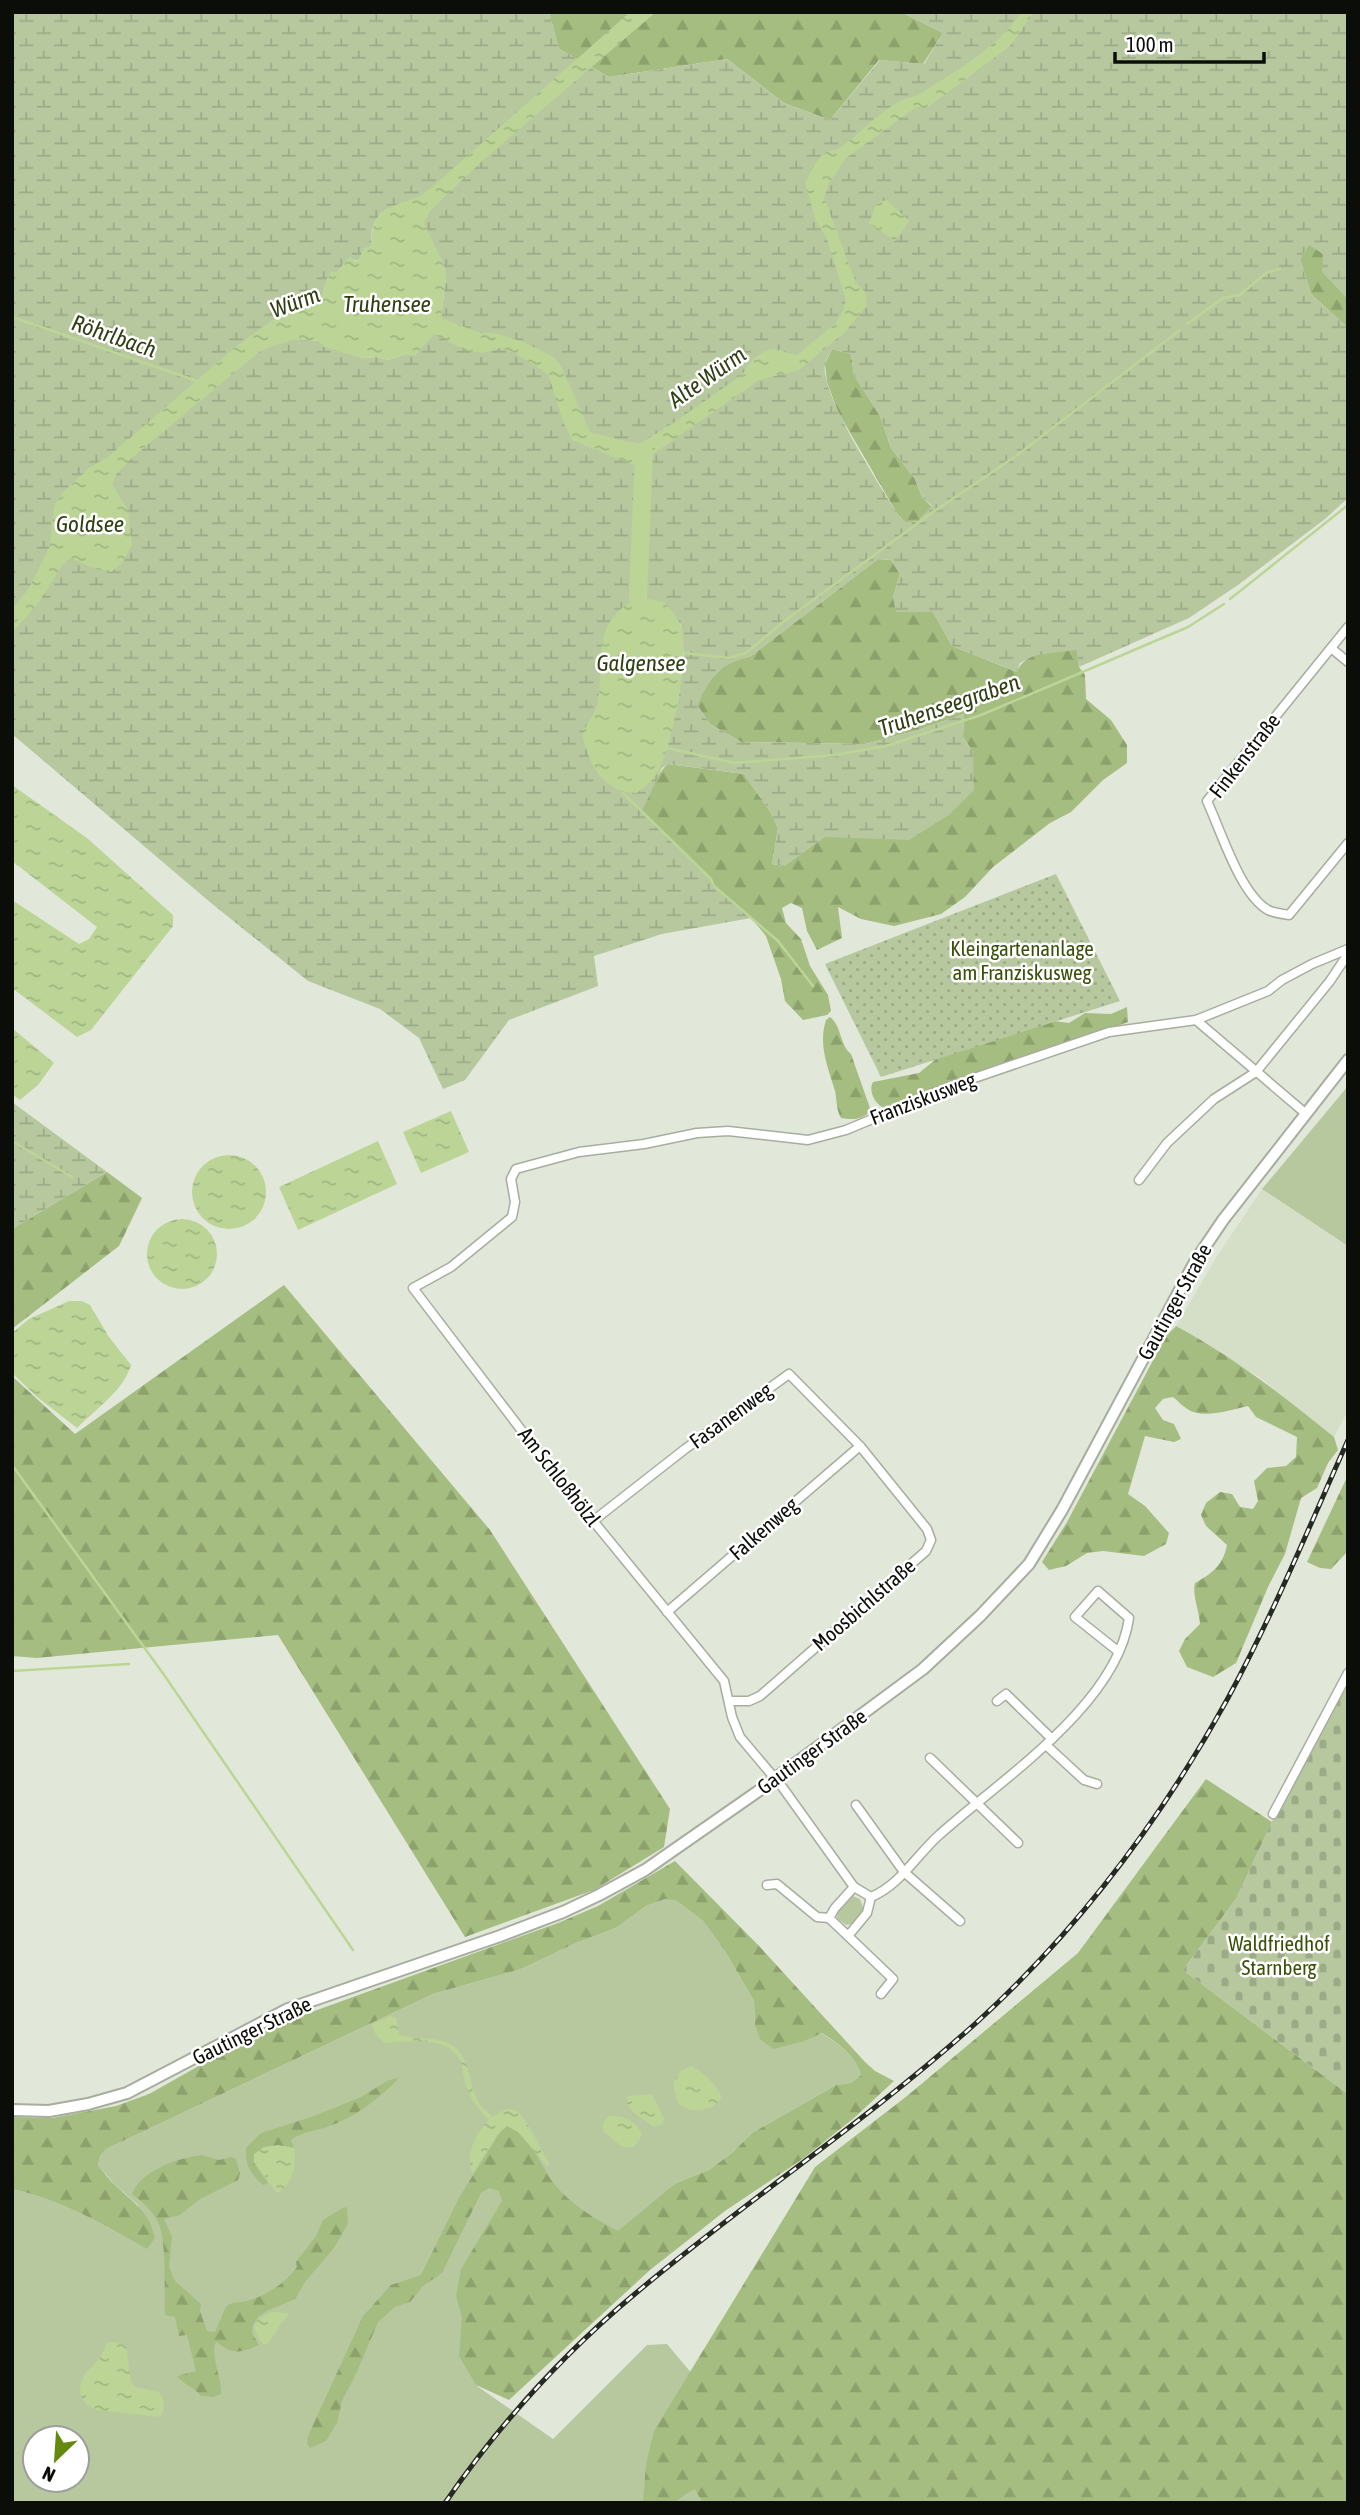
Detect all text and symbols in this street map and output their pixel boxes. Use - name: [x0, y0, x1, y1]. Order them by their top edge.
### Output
- scale bar: [1115, 21, 1264, 65]
- text: 100 m: [1126, 32, 1174, 56]
- water label: Würm: [267, 281, 323, 323]
- water label: Truhensee: [343, 291, 431, 317]
- water label: Röhrlbach: [68, 309, 160, 363]
- water label: Alte Würm: [663, 341, 751, 414]
- water label: Goldsee: [56, 511, 124, 537]
- water label: Galgensee: [596, 650, 686, 676]
- water label: Truhenseegraben: [875, 669, 1023, 741]
- street label: Finkenstraße: [1204, 708, 1285, 802]
- park label: Kleingartenanlage am Franziskusweg: [950, 936, 1094, 984]
- street label: Franziskusweg: [866, 1067, 979, 1129]
- street label: Gautinger Straße: [1132, 1239, 1216, 1364]
- street label: Fasanenweg: [685, 1377, 776, 1453]
- street label: Am Schloßhölzl: [514, 1422, 606, 1531]
- street label: Falkenweg: [724, 1492, 802, 1564]
- street label: Moosbichlstraße: [807, 1553, 919, 1655]
- street label: Gautinger Straße: [752, 1704, 871, 1799]
- park label: Waldfriedhof Starnberg: [1228, 1931, 1330, 1979]
- street label: Gautinger Straße: [188, 1991, 315, 2069]
- north arrow: [21, 2424, 91, 2494]
- text: N: [39, 2462, 59, 2487]

